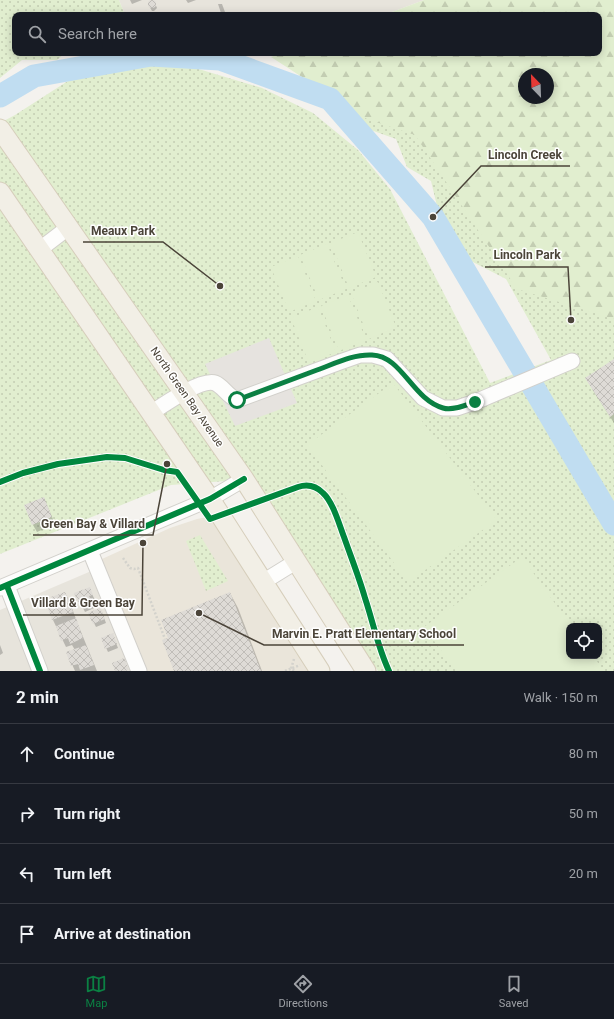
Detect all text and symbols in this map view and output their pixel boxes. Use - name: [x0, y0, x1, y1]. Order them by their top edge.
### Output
- search box: [12, 12, 602, 56]
- icon: search: [26, 23, 48, 45]
- text: Search here: [58, 25, 137, 43]
- north arrow: [518, 68, 554, 104]
- callout: Lincoln Creek: [481, 142, 570, 166]
- text: Lincoln Creek: [488, 148, 562, 162]
- callout: Meaux Park: [83, 218, 163, 242]
- text: Meaux Park: [91, 224, 156, 238]
- callout: Lincoln Park: [485, 243, 568, 267]
- text: Lincoln Park: [493, 248, 561, 262]
- street label: North Green Bay Avenue: [148, 345, 226, 450]
- route start: [228, 391, 246, 409]
- route end: [466, 393, 484, 411]
- callout: Green Bay & Villard: [33, 511, 153, 535]
- text: Green Bay & Villard: [41, 517, 145, 531]
- callout: Villard & Green Bay: [23, 591, 142, 615]
- text: Villard & Green Bay: [31, 596, 136, 610]
- callout: Marvin E. Pratt Elementary School: [264, 621, 464, 645]
- map controls: [566, 623, 602, 659]
- button: locate: [566, 623, 602, 659]
- text: Marvin E. Pratt Elementary School: [272, 627, 456, 641]
- text: 2 min: [16, 687, 59, 707]
- text: Walk · 150 m: [523, 690, 598, 705]
- icon: ahead: [16, 743, 38, 765]
- text: Continue: [54, 745, 115, 763]
- text: 80 m: [569, 746, 598, 761]
- icon: right: [16, 803, 38, 825]
- text: Turn right: [54, 805, 120, 823]
- text: 50 m: [569, 806, 598, 821]
- icon: left: [16, 863, 38, 885]
- text: Turn left: [54, 865, 111, 883]
- text: 20 m: [569, 866, 598, 881]
- icon: arrive: [16, 923, 38, 945]
- text: Arrive at destination: [54, 925, 191, 943]
- tab: Map: [85, 973, 107, 1010]
- tab: Directions: [278, 973, 328, 1010]
- tab: Saved: [499, 973, 529, 1010]

